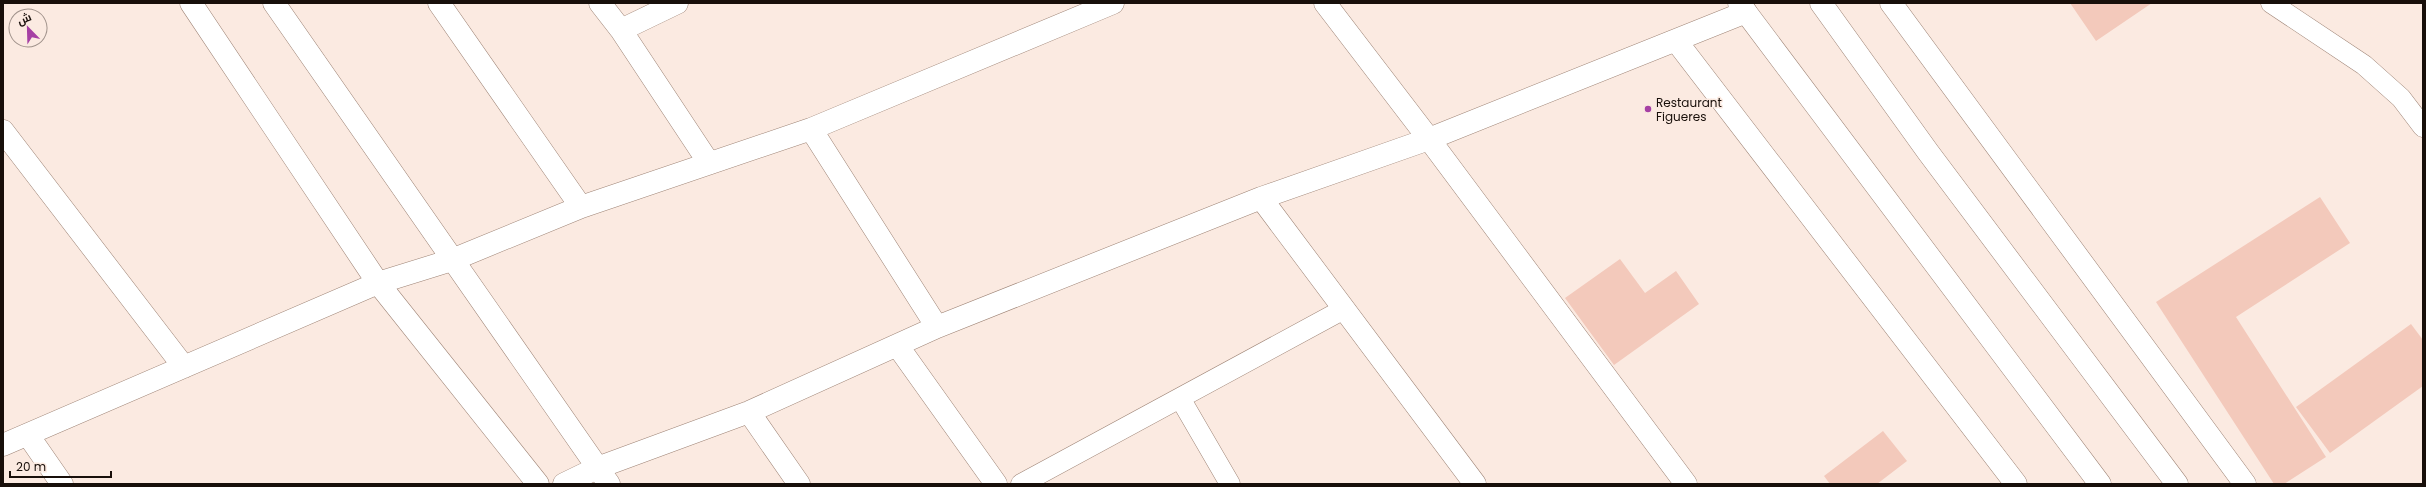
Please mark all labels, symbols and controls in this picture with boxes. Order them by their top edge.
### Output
north arrow [8,8,48,48]
text: ش [14,9,34,29]
place label: Restaurant Figueres [1656,94,1722,125]
marker: Restaurant Figueres [1643,104,1653,114]
scale bar [10,453,111,479]
text: 20 m [16,458,46,475]

